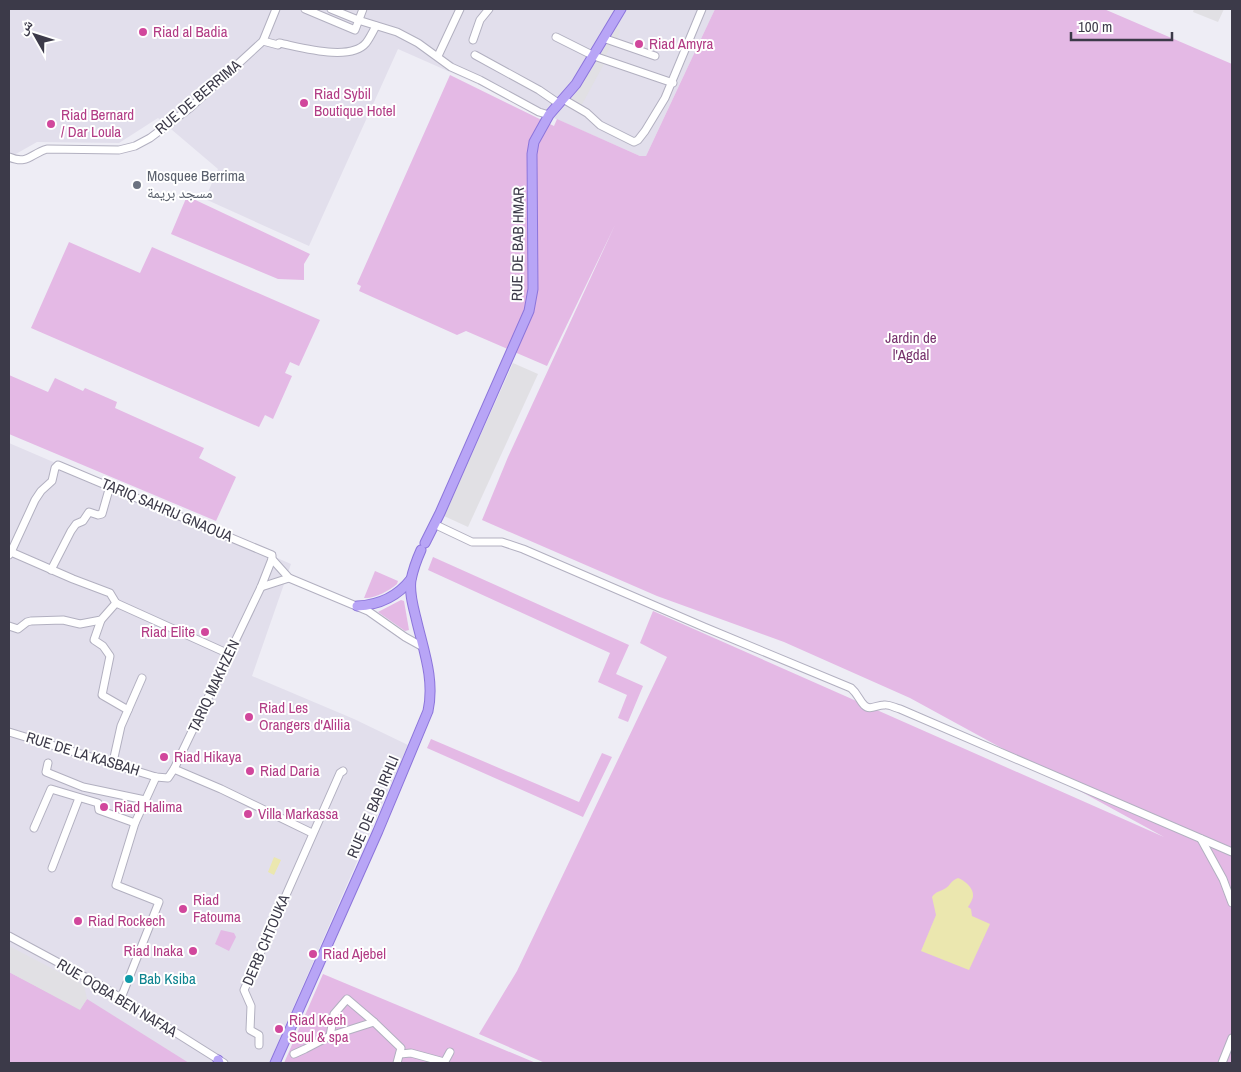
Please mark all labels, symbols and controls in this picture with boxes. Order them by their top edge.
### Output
north arrow [10,10,60,60]
scale bar [1071,10,1172,42]
text: ش [13,15,37,38]
text: 100 m [1078,16,1112,37]
place label: Riad al Badia [153,21,228,42]
marker: Riad al Badia [137,26,149,38]
place label: Riad Amyra [649,33,713,54]
marker: Riad Amyra [633,38,645,50]
street label: RUE DE BERRIMA [150,54,246,139]
place label: Riad Sybil Boutique Hotel [314,83,395,121]
marker: Riad Sybil Boutique Hotel [298,97,310,109]
place label: Riad Bernard / Dar Loula [61,104,134,142]
marker: Riad Bernard / Dar Loula [45,118,57,130]
place label: Mosquee Berrima مسجد بريمة [147,165,245,203]
marker: Mosquee Berrima مسجد بريمة [131,179,143,191]
street label: RUE DE BAB HMAR [506,187,529,301]
park label: Jardin de l'Agdal [885,327,937,365]
street label: TARIQ SAHRIJ GNAOUA [98,472,237,547]
place label: Riad Elite [141,621,195,642]
marker: Riad Elite [199,626,211,638]
street label: TARIQ MAKHZEN [183,636,244,736]
place label: Riad Les Orangers d'Alilia [259,697,350,735]
marker: Riad Les Orangers d'Alilia [243,711,255,723]
street label: RUE DE LA KASBAH [24,726,142,781]
place label: Riad Hikaya [174,746,242,767]
marker: Riad Hikaya [158,751,170,763]
street label: RUE DE BAB IRHLI [342,752,404,861]
place label: Riad Daria [260,760,320,781]
marker: Riad Daria [244,765,256,777]
place label: Riad Halima [114,796,183,817]
marker: Riad Halima [98,801,110,813]
place label: Villa Markassa [258,803,339,824]
marker: Villa Markassa [242,808,254,820]
place label: Riad Fatouma [193,889,241,927]
street label: DERB CHTOUKA [237,890,295,989]
marker: Riad Fatouma [177,903,189,915]
place label: Riad Rockech [88,910,165,931]
marker: Riad Rockech [72,915,84,927]
place label: Riad Inaka [124,940,183,961]
place label: Riad Ajebel [323,943,386,964]
marker: Riad Inaka [187,945,199,957]
marker: Riad Ajebel [307,948,319,960]
street label: RUE OQBA BEN NAFAA [53,953,182,1042]
place label: Bab Ksiba [139,968,196,989]
marker: Bab Ksiba [123,973,135,985]
place label: Riad Kech Soul & spa [289,1009,349,1047]
marker: Riad Kech Soul & spa [273,1023,285,1035]

